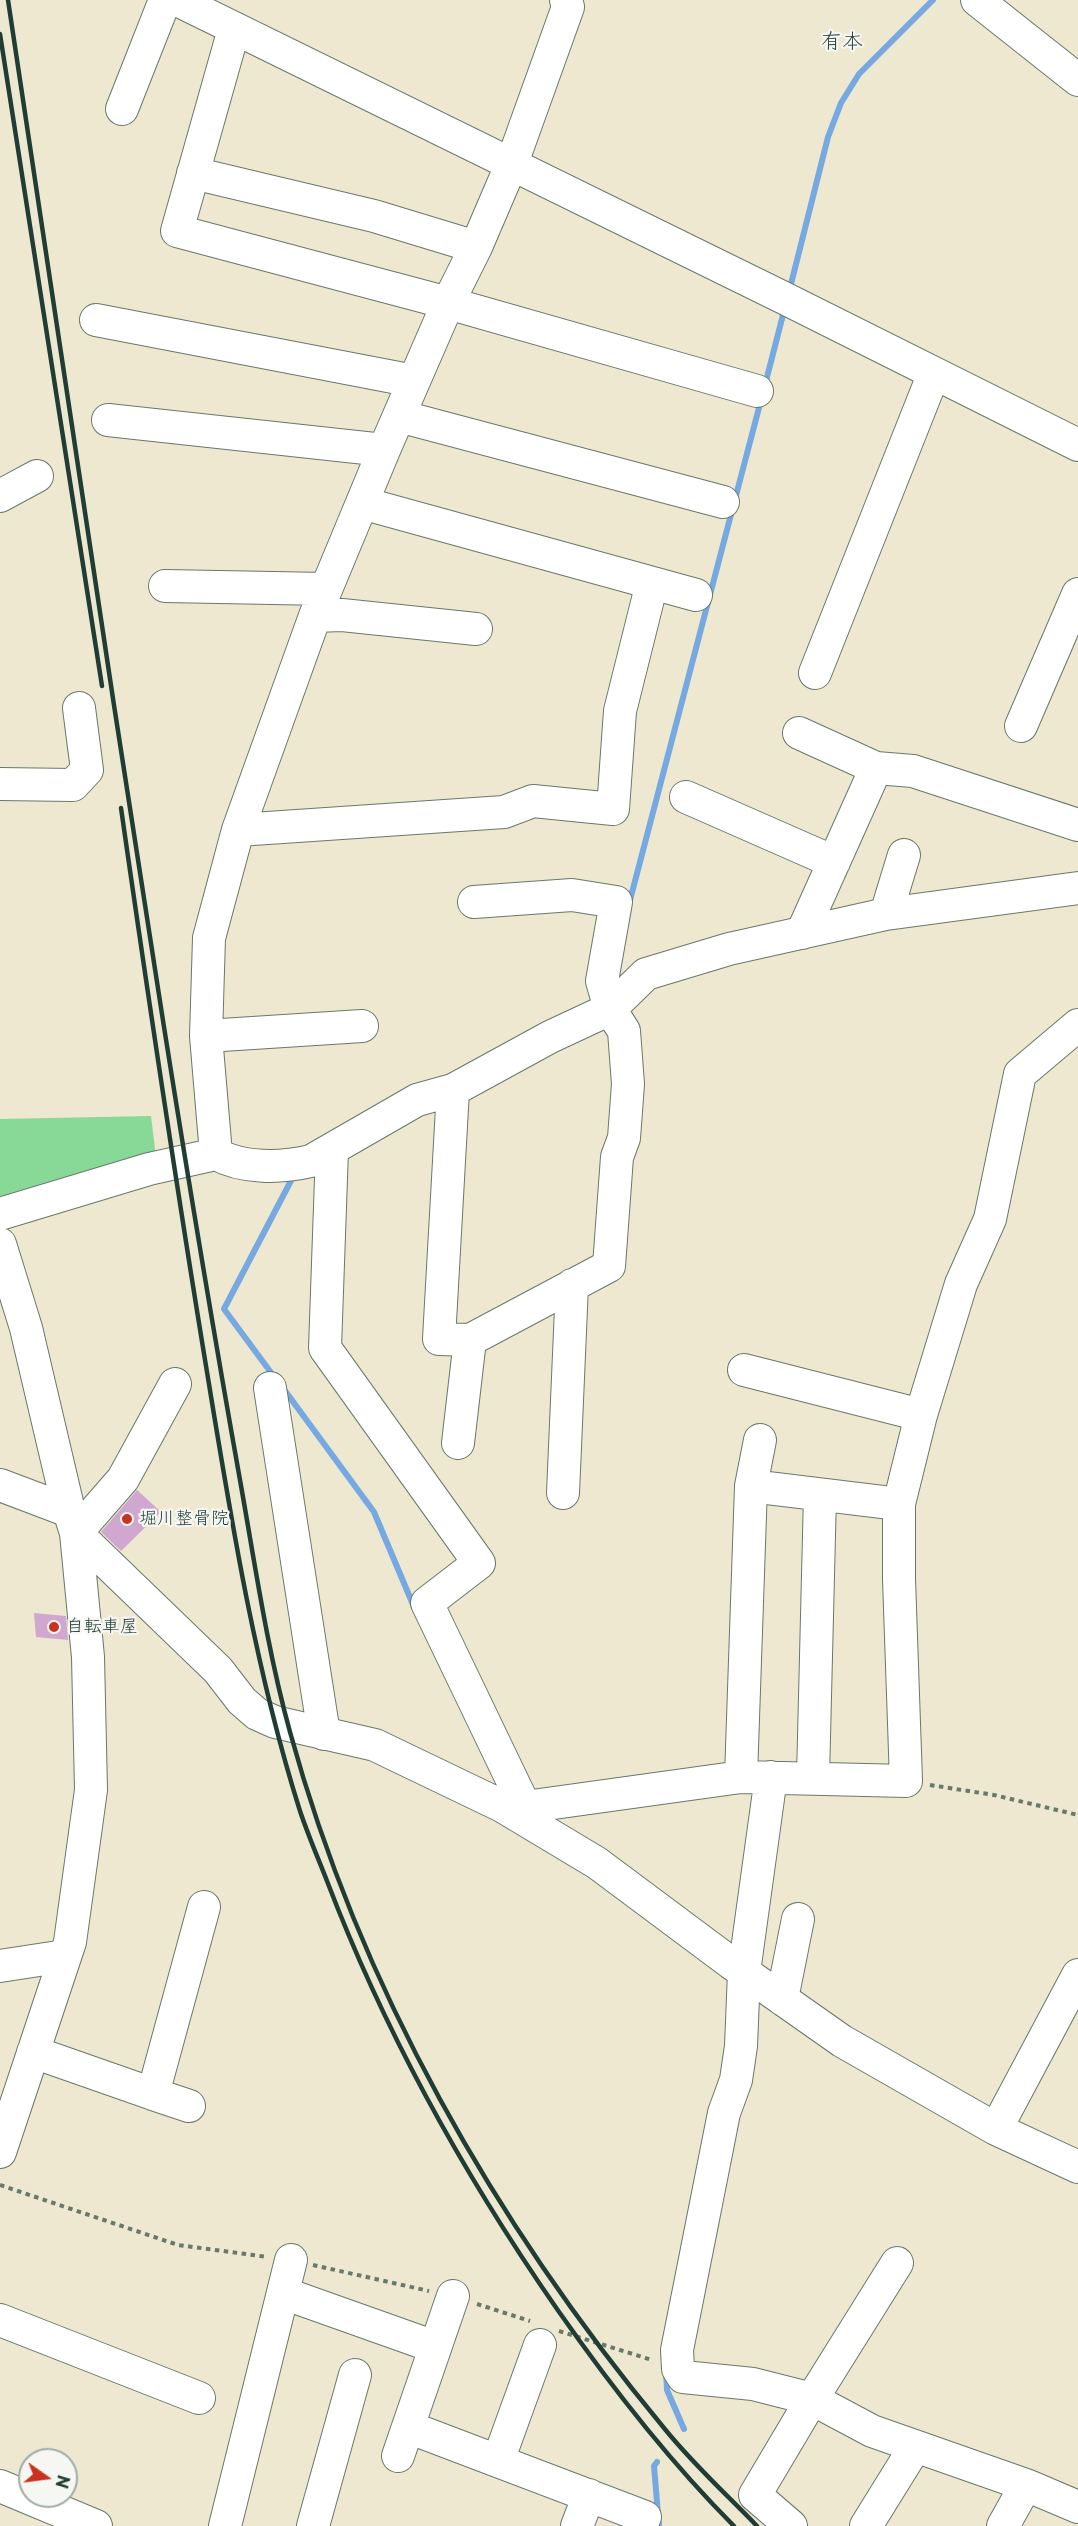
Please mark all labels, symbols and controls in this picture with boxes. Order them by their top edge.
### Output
district label: 有本 [821,29,863,55]
place label: 堀川整骨院 [139,1508,229,1530]
marker: 堀川整骨院 [120,1512,134,1526]
place label: 自転車屋 [66,1616,138,1638]
marker: 自転車屋 [47,1620,61,1634]
north arrow [18,2448,78,2508]
text: N [50,2473,77,2491]

